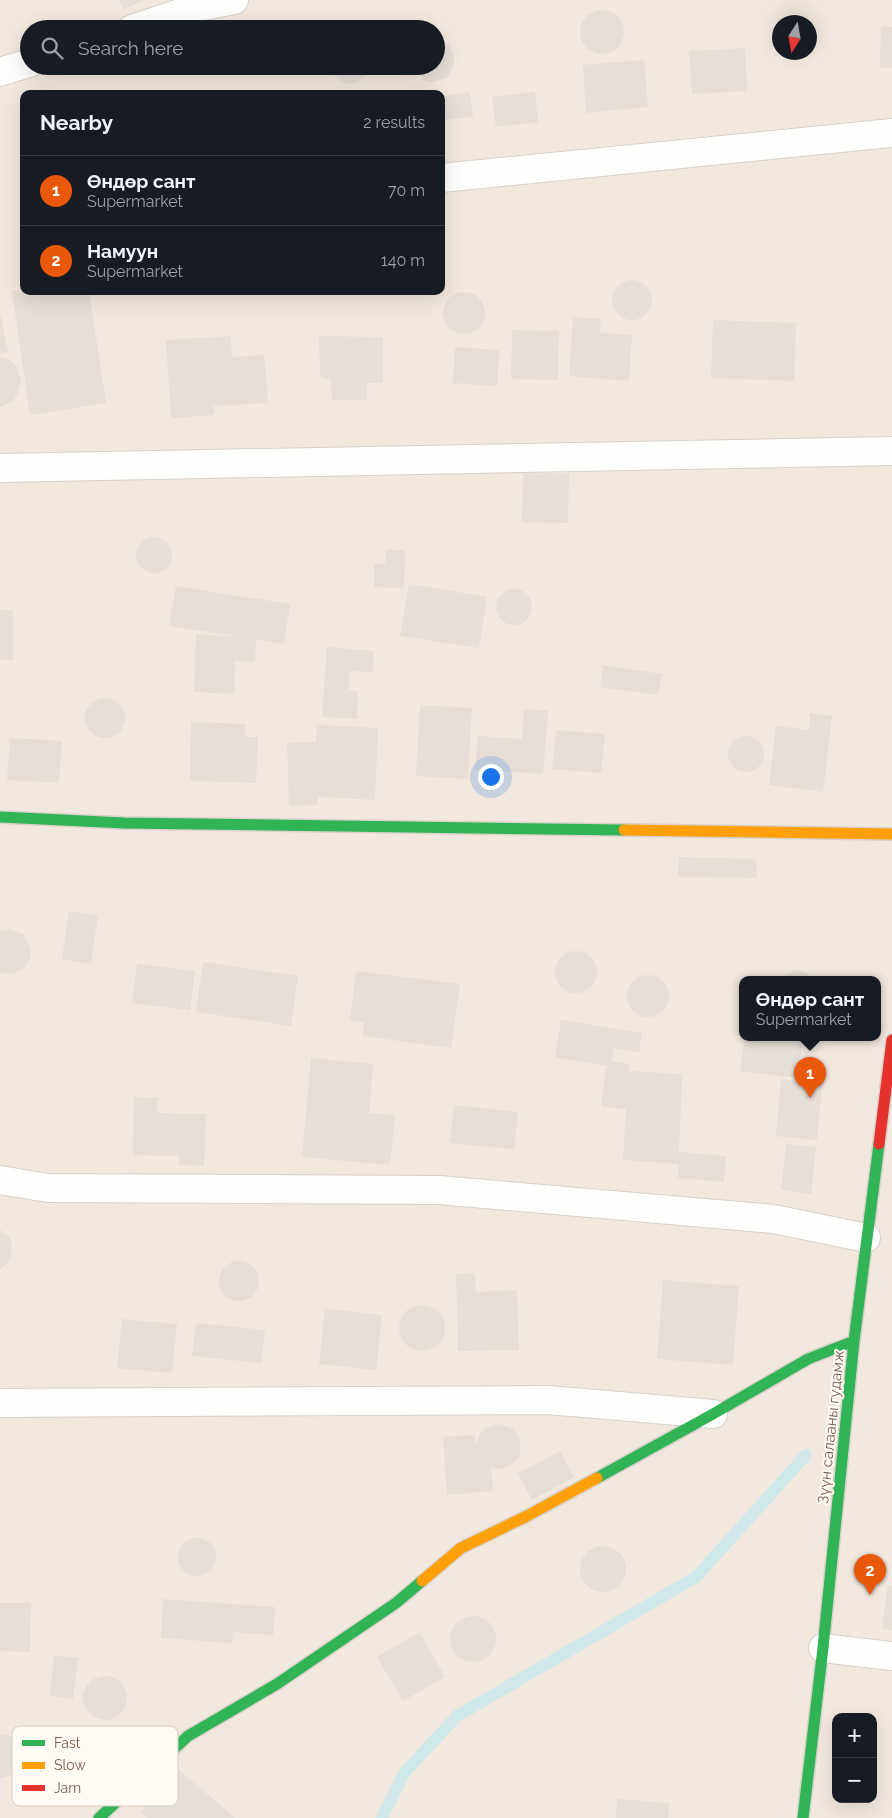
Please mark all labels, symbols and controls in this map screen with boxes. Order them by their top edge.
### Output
north arrow [772,15,817,60]
search box [20,20,445,75]
icon: search [38,34,66,62]
text: Search here [78,37,184,59]
text: Nearby [40,110,113,135]
text: 2 results [363,113,425,132]
text: Өндөр сант [87,170,195,192]
text: 1 [52,181,60,200]
text: 70 m [388,181,425,200]
text: Supermarket [87,192,183,211]
text: Намуун [87,240,158,262]
text: 2 [51,251,61,270]
text: 140 m [381,251,425,270]
text: Supermarket [87,262,183,281]
your location [478,764,504,790]
popup [739,976,881,1041]
text: Өндөр сант [756,988,864,1010]
text: Supermarket [756,1010,852,1029]
pin: 1 [794,1057,826,1098]
street label: Зүүн салааны гудамж [814,1349,848,1505]
pin: 2 [854,1554,886,1595]
map controls [832,1713,877,1803]
button: + [832,1713,877,1758]
legend [12,1726,178,1806]
text: Fast [54,1735,81,1751]
text: Slow [54,1757,86,1773]
button: − [832,1758,877,1803]
text: Jam [54,1780,81,1796]

